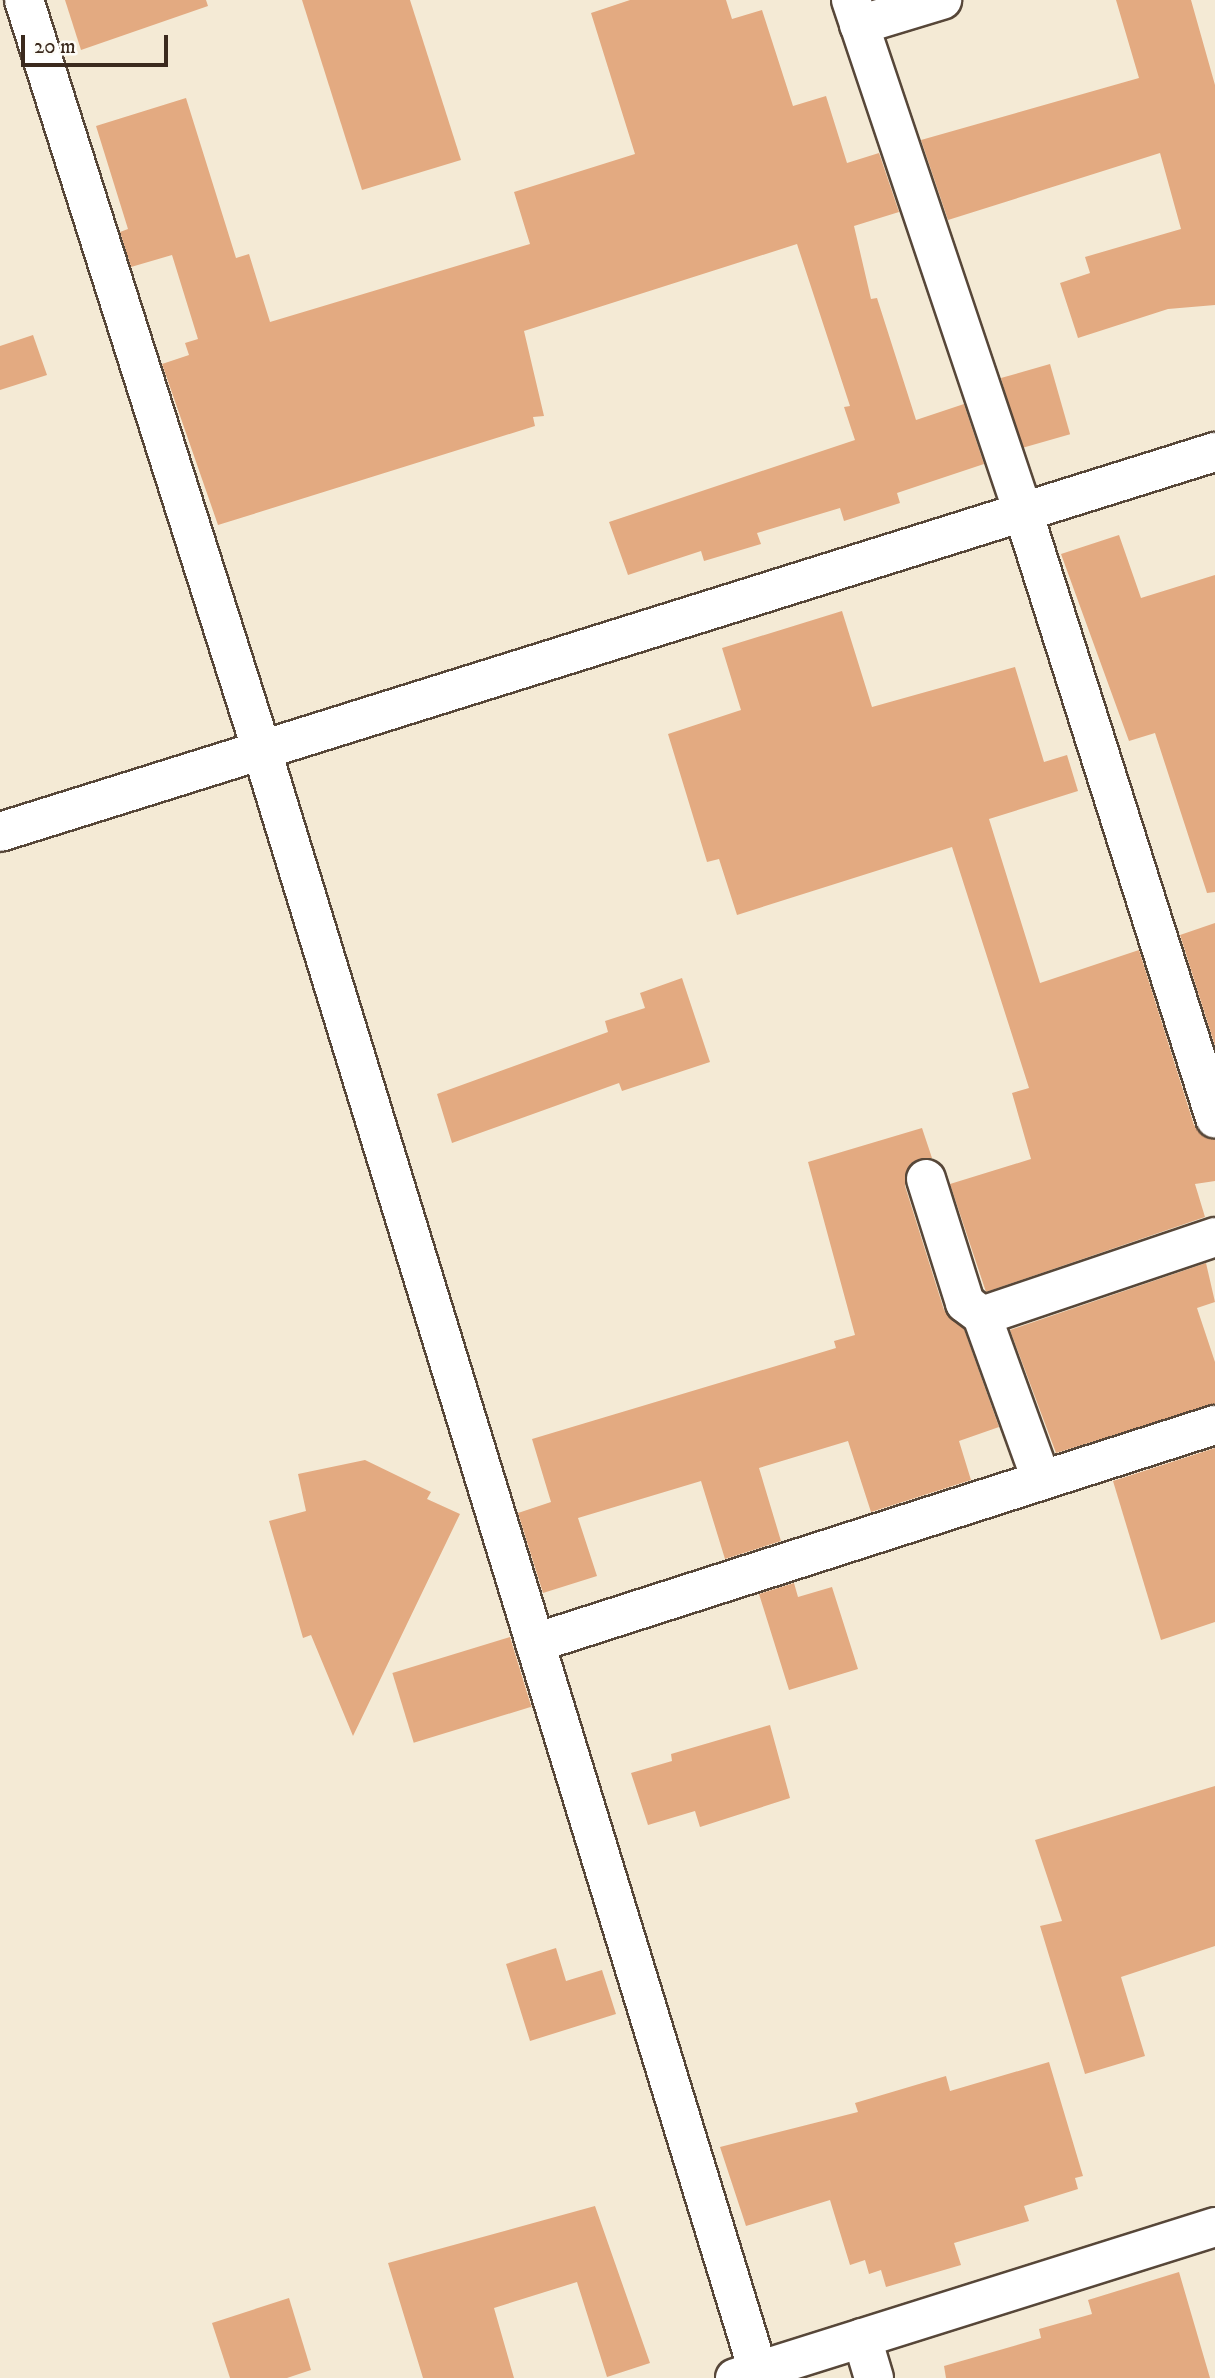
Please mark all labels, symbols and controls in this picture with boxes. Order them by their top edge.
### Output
scale bar [24,21,172,65]
text: 20 m [34,34,76,60]

